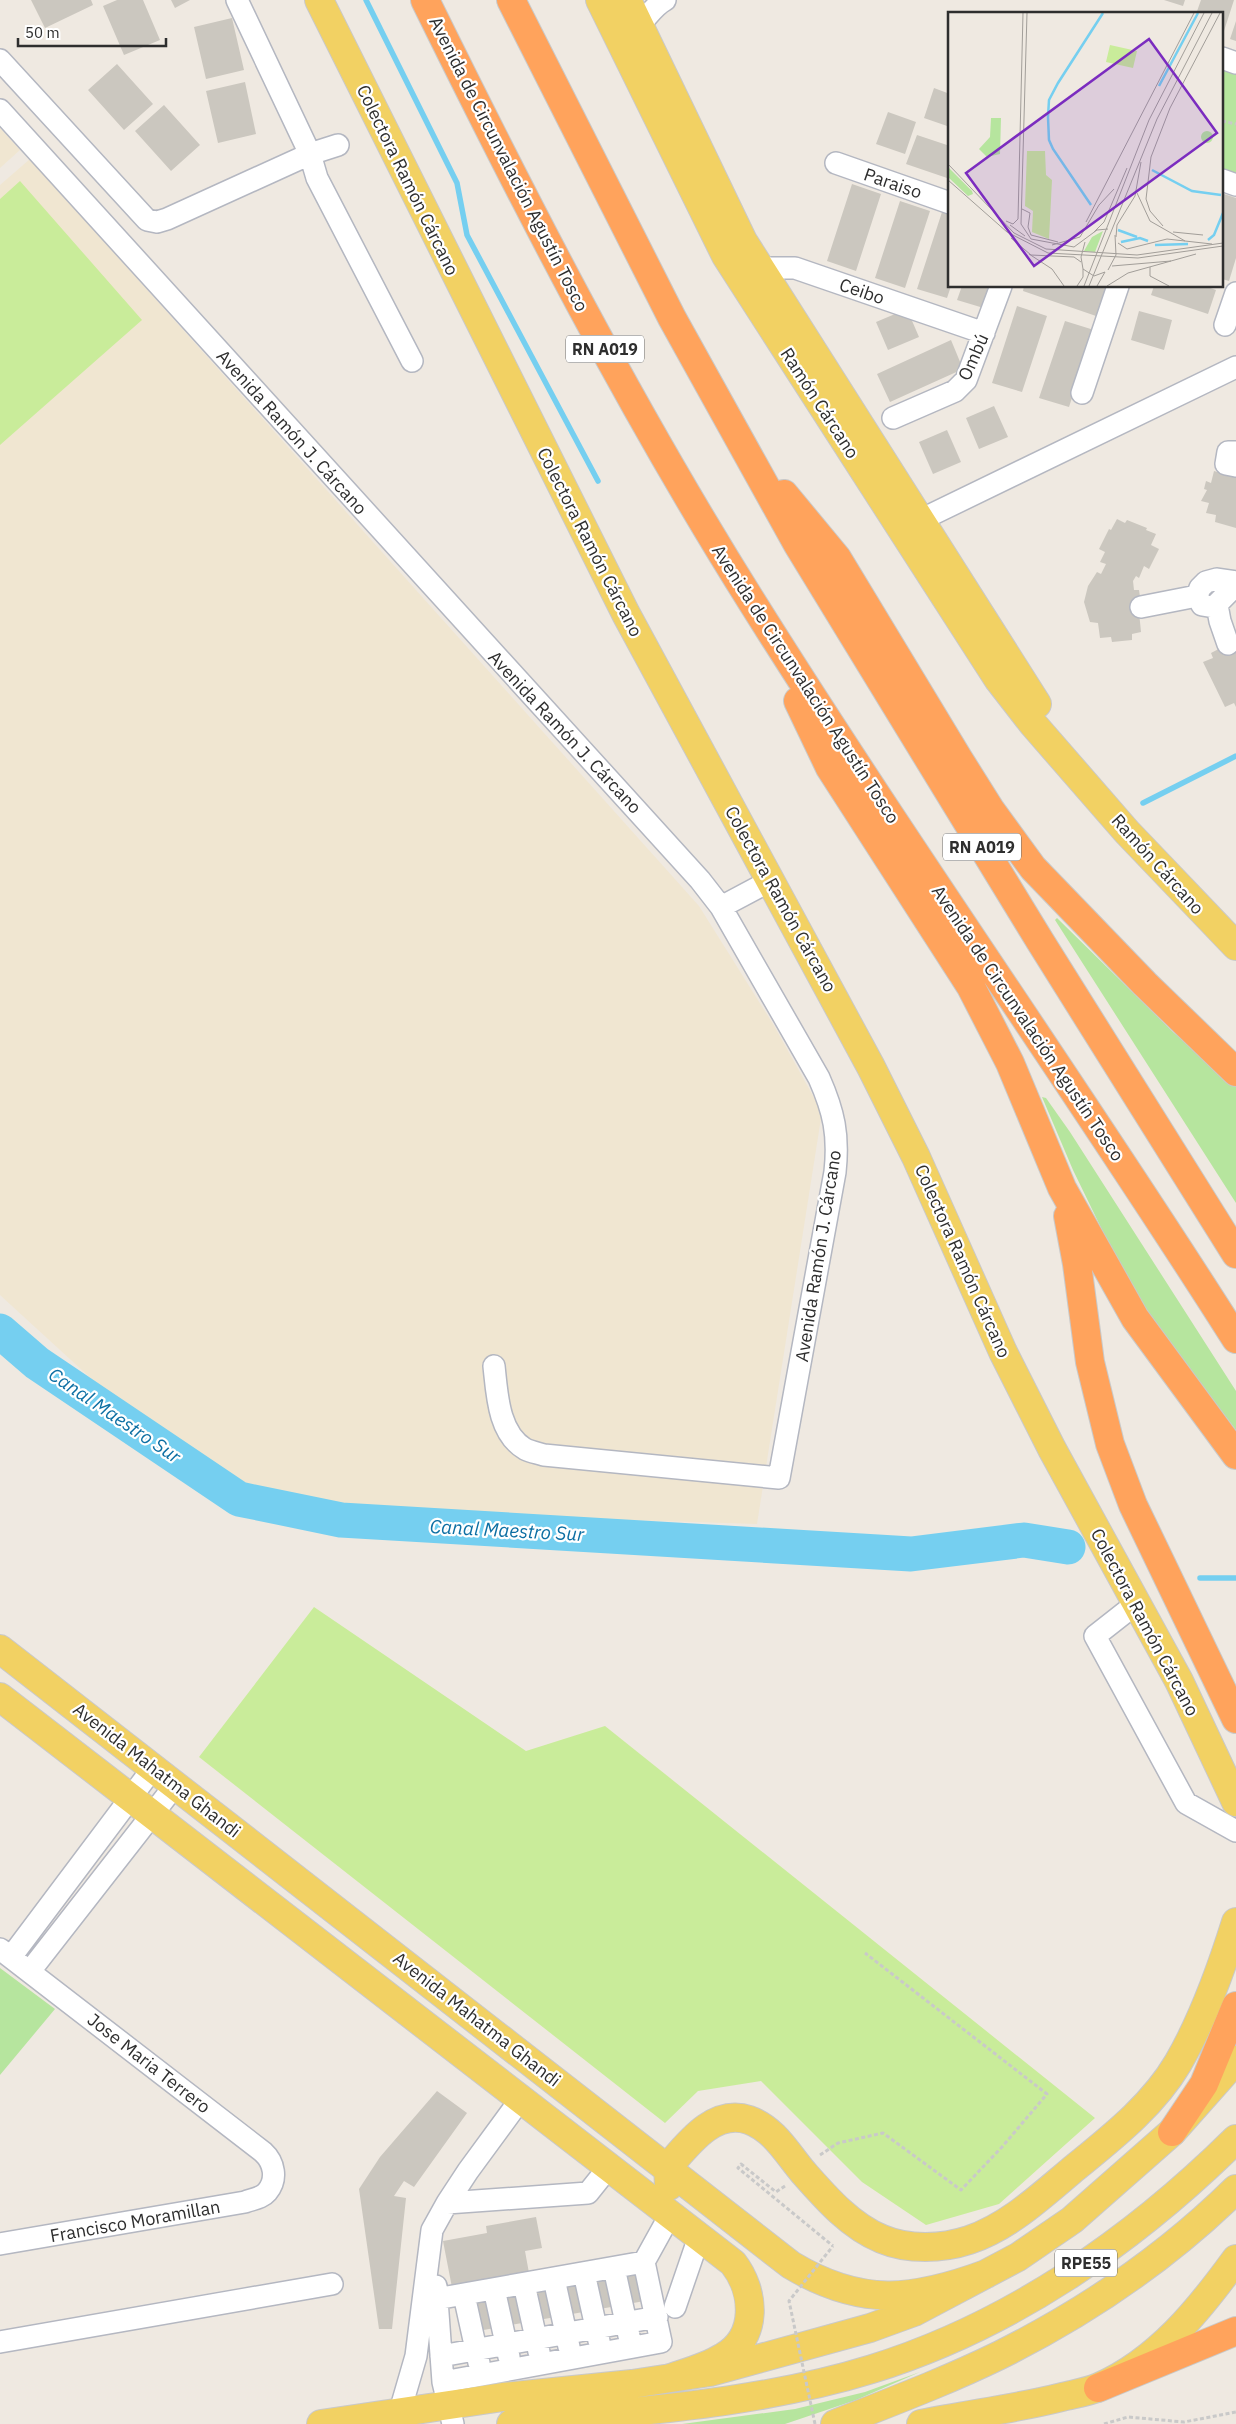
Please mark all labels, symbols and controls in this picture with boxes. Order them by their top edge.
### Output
inset map [948,12,1224,288]
street label: Avenida de Circunvalación Agustín Tosco [424,13,594,315]
scale bar [18,15,165,47]
text: 50 m [25,23,60,42]
street label: Colectora Ramón Cárcano [352,81,464,279]
street label: Paraiso [861,162,925,204]
street label: Ceibo [836,273,888,309]
street label: Ombú [953,330,993,384]
road number: RN A019 [566,336,644,362]
street label: Ramón Cárcano [776,343,864,463]
street label: Avenida Ramón J. Cárcano [212,345,372,519]
street label: Colectora Ramón Cárcano [532,444,648,640]
street label: Avenida de Circunvalación Agustín Tosco [707,540,905,828]
street label: Avenida Ramón J. Cárcano [484,646,646,818]
street label: Colectora Ramón Cárcano [720,802,842,996]
street label: Ramón Cárcano [1107,809,1209,919]
road number: RN A019 [943,834,1021,860]
street label: Avenida de Circunvalación Agustín Tosco [927,881,1129,1165]
street label: Avenida Ramón J. Cárcano [790,1148,846,1364]
street label: Colectora Ramón Cárcano [910,1161,1016,1361]
water label: Canal Maestro Sur [44,1362,187,1469]
water label: Canal Maestro Sur [429,1514,586,1546]
street label: Colectora Ramón Cárcano [1086,1524,1204,1720]
street label: Avenida Mahatma Ghandi [69,1697,245,1843]
street label: Avenida Mahatma Ghandi [389,1946,565,2092]
street label: Jose Maria Terrero [83,2008,215,2118]
street label: Francisco Moramillan [48,2195,222,2247]
road number: RPE55 [1055,2250,1117,2276]

